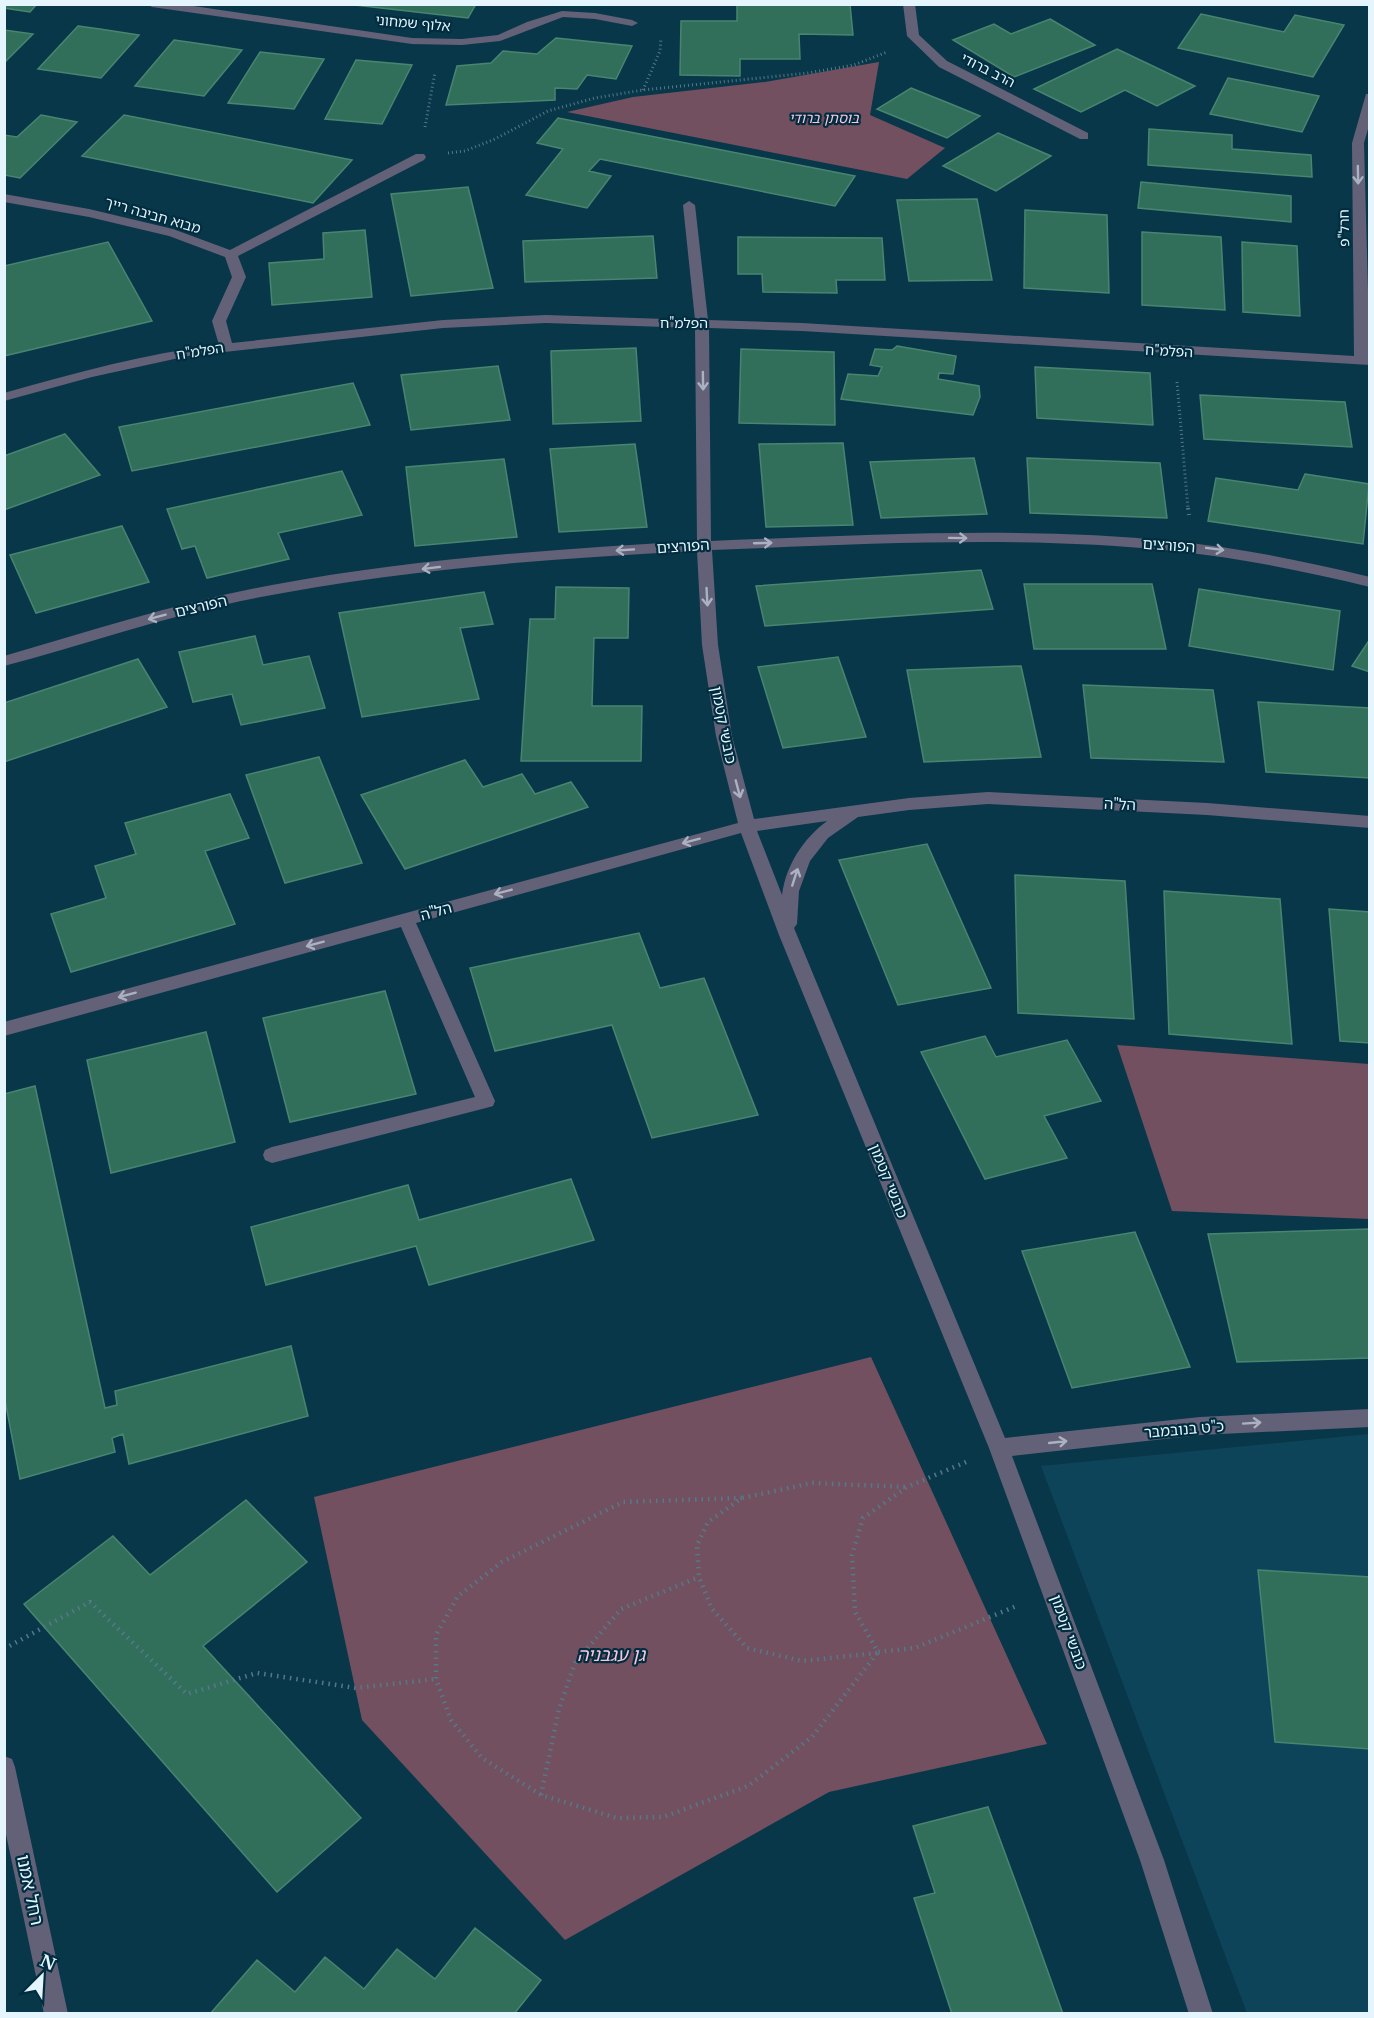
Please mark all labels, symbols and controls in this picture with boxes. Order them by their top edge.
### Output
street label: אלוף שמחוני [375,11,451,35]
street label: הרב ברודי [958,49,1018,91]
park label: בוסתן ברודי [789,109,860,127]
one-way arrow [1353,165,1364,185]
street label: מבוא חביבה רייך [103,193,203,237]
street label: חרל"פ [1335,209,1353,247]
street label: הפלמ"ח [660,314,708,332]
street label: הפלמ"ח [175,338,225,364]
street label: הפלמ"ח [1145,341,1193,361]
one-way arrow [697,371,709,391]
one-way arrow [947,532,967,544]
street label: הפורצים [1142,534,1196,556]
street label: הפורצים [656,535,710,557]
one-way arrow [752,537,772,549]
one-way arrow [1205,544,1225,555]
one-way arrow [616,545,636,556]
one-way arrow [421,562,441,573]
one-way arrow [702,587,713,607]
street label: הפורצים [173,591,229,621]
one-way arrow [147,612,166,623]
street label: כובשי קטמון [707,685,741,766]
one-way arrow [733,780,744,799]
street label: הל"ה [1103,794,1137,814]
one-way arrow [682,836,701,848]
one-way arrow [790,868,801,887]
one-way arrow [494,887,513,899]
street label: הל"ה [418,898,454,924]
one-way arrow [306,939,325,950]
one-way arrow [117,990,136,1001]
street label: כובשי קטמון [865,1141,913,1221]
street label: כ"ט בנובמבר [1143,1416,1225,1442]
one-way arrow [1241,1417,1261,1428]
one-way arrow [1047,1436,1067,1447]
street label: כובשי קטמון [1047,1592,1091,1672]
park label: גן עגבניה [577,1644,646,1666]
street label: רחל אמנו [12,1853,48,1927]
north arrow [12,1946,72,2006]
text: N [37,1950,59,1974]

